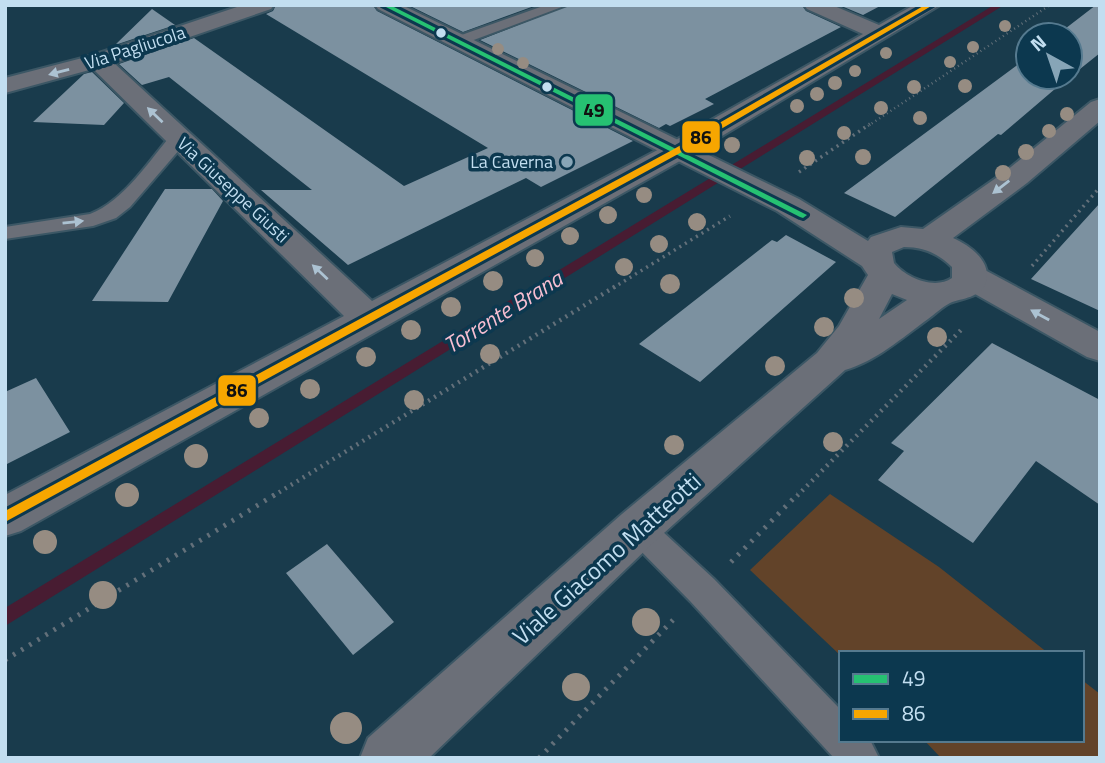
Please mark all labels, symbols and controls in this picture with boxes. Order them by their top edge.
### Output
street label: Via Pagliucola [81,19,189,76]
north arrow [1014,21,1084,91]
unlabelled marker [434,26,448,40]
text: N [1023,27,1052,58]
one-way arrow [48,67,70,78]
unlabelled marker [540,80,554,94]
line badge: 49 [574,93,614,127]
text: 49 [583,95,605,124]
one-way arrow [147,108,164,124]
line badge: 86 [681,120,721,154]
text: 86 [690,122,712,151]
street label: Via Giuseppe Giusti [171,130,295,249]
place label: La Caverna [470,148,553,175]
marker: La Caverna [559,154,575,170]
one-way arrow [993,180,1011,195]
one-way arrow [62,216,84,227]
water label: Torrente Brana [437,260,570,362]
one-way arrow [312,264,329,280]
one-way arrow [1030,309,1050,321]
line badge: 86 [217,374,257,407]
text: 86 [226,375,248,404]
street label: Viale Giacomo Matteotti [504,464,709,653]
legend [839,651,1084,742]
text: 49 [902,662,926,694]
text: 86 [902,697,926,729]

